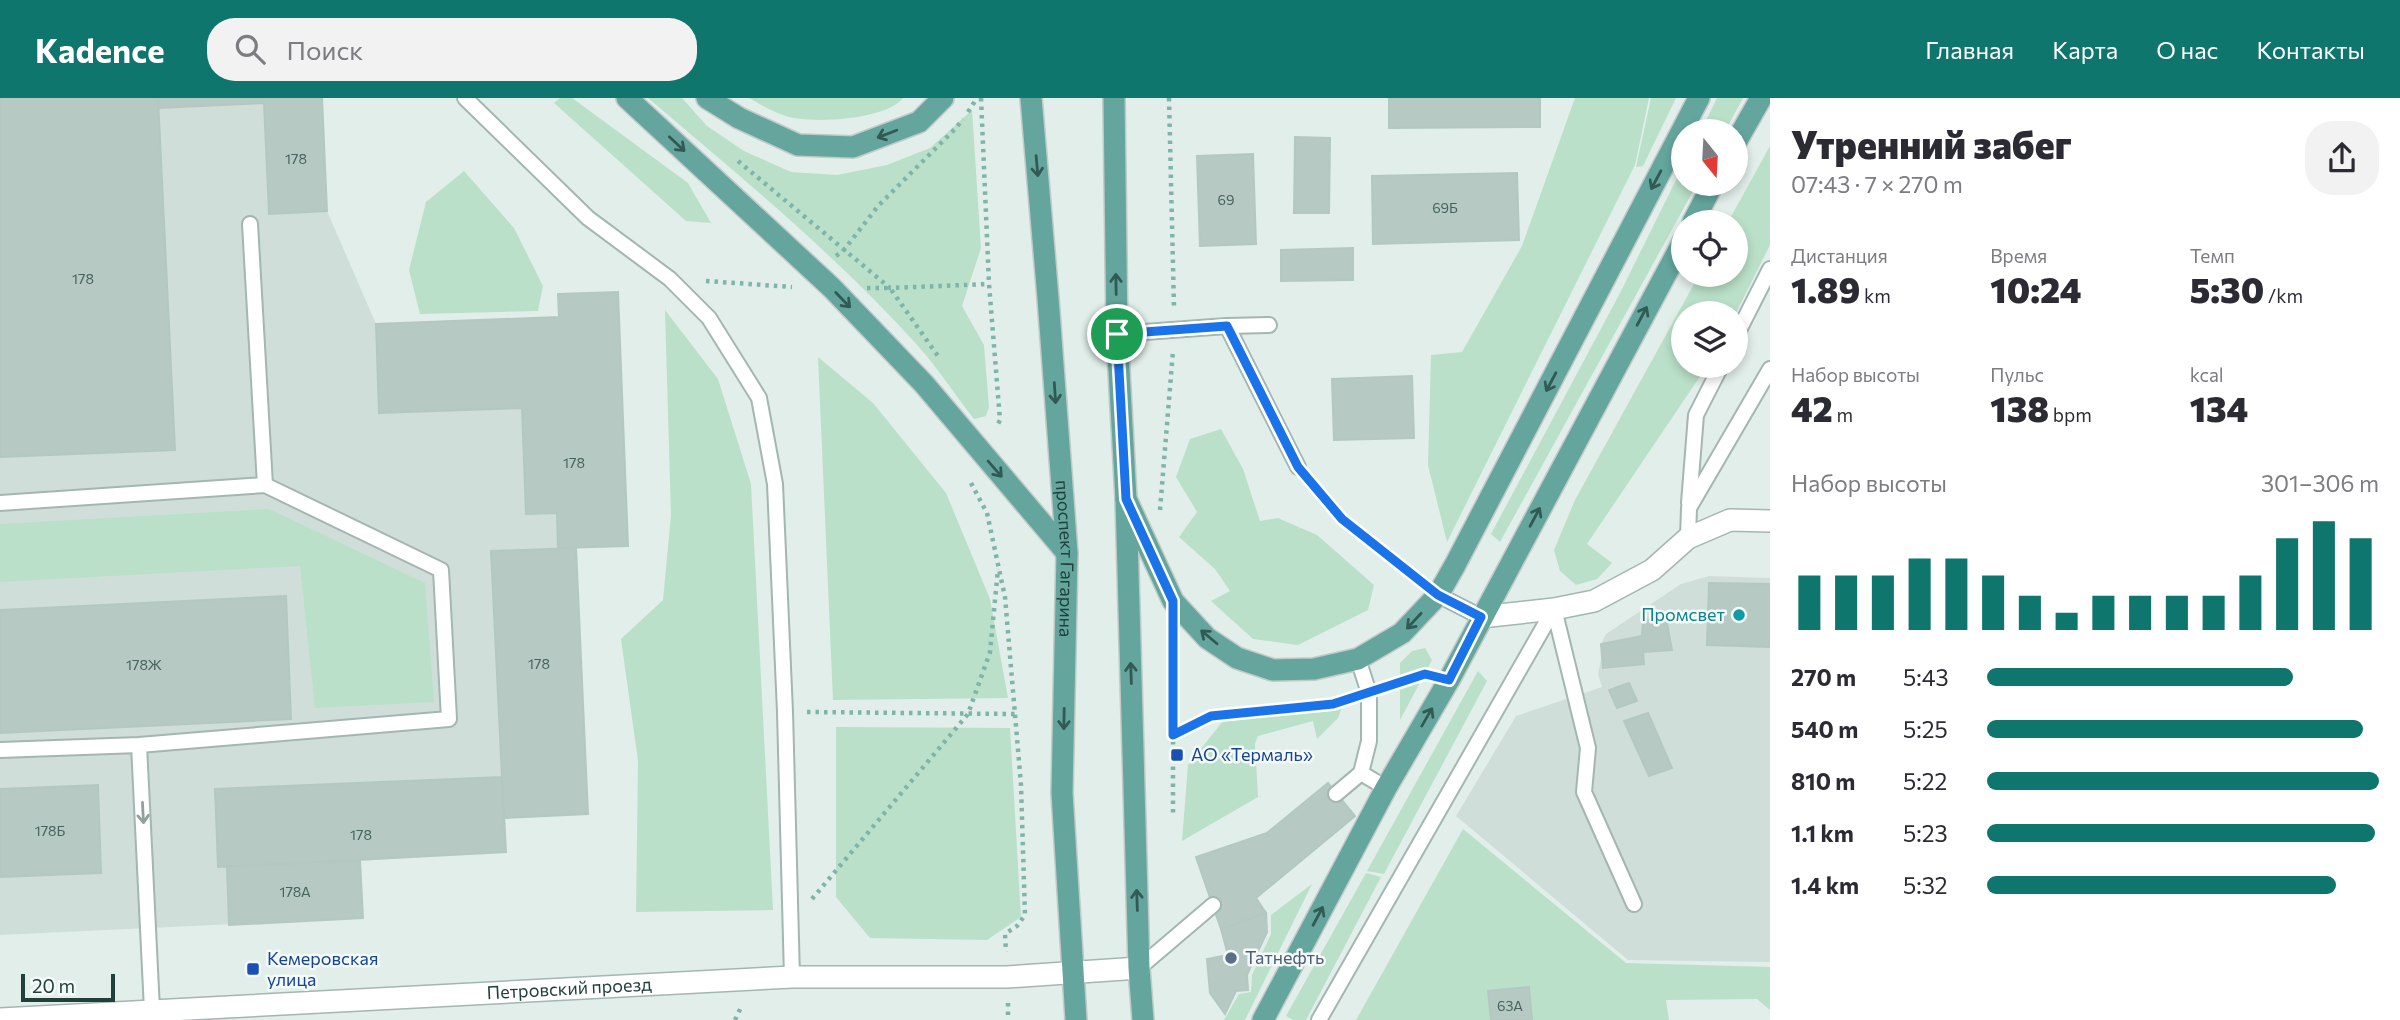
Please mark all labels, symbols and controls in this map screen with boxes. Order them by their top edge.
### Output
search box [207,18,697,81]
text: Kadence [35,29,165,70]
icon: search [231,30,269,68]
text: Поиск [287,34,363,65]
text: Главная [1925,35,2014,64]
text: Карта [2052,35,2118,64]
text: О нас [2156,35,2218,64]
text: Контакты [2256,35,2365,64]
north arrow [1671,119,1748,196]
map controls [1671,119,1748,378]
text: Утренний забег [1791,120,2072,167]
button: share [2305,121,2379,195]
one-way arrow [877,129,899,141]
one-way arrow [668,136,685,153]
house number: 178 [285,150,307,167]
one-way arrow [1031,154,1044,177]
one-way arrow [1649,169,1663,190]
text: 07:43 · 7 × 270 m [1791,170,1963,198]
house number: 69 [1218,191,1234,208]
house number: 69Б [1432,199,1458,216]
button: locate [1671,210,1748,287]
text: Дистанция [1791,244,1888,267]
text: Время [1990,244,2047,267]
text: Темп [2190,244,2235,267]
text: 1.89 [1791,267,1860,310]
text: 10:24 [1990,267,2082,310]
text: 5:30 [2190,267,2264,310]
house number: 178 [72,270,94,287]
one-way arrow [1109,272,1123,295]
text: km [1860,284,1891,307]
text: /km [2264,284,2303,307]
one-way arrow [835,291,852,308]
button: layers [1671,301,1748,378]
pin [1087,304,1147,364]
one-way arrow [1636,306,1650,327]
icon: arrive [1098,315,1136,353]
text: Набор высоты [1791,363,1920,386]
text: Пульс [1990,363,2044,386]
text: kcal [2190,363,2224,386]
one-way arrow [1544,371,1557,392]
one-way arrow [1049,381,1062,403]
text: 42 [1791,386,1833,429]
text: 138 [1990,386,2049,429]
text: 134 [2190,386,2248,429]
text: m [1833,403,1853,426]
text: bpm [2049,403,2092,426]
house number: 178 [563,454,585,471]
one-way arrow [987,460,1003,478]
text: Набор высоты [1791,469,1947,497]
text: 301–306 m [2261,469,2379,497]
street label: проспект Гагарина [1052,479,1079,638]
one-way arrow [1529,507,1542,528]
place label: Промсвет [1641,603,1726,625]
marker: Промсвет [1731,607,1747,623]
one-way arrow [1405,612,1422,629]
one-way arrow [1200,630,1218,645]
house number: 178 [528,655,550,672]
house number: 178Ж [126,656,162,673]
one-way arrow [1125,662,1138,685]
text: 270 m [1791,663,1856,691]
text: 5:43 [1903,663,1949,691]
one-way arrow [1057,707,1070,730]
one-way arrow [1421,708,1435,728]
text: 540 m [1791,715,1858,743]
text: 5:25 [1903,715,1948,743]
place label: АО «Термаль» [1191,743,1313,765]
marker: АО «Термаль» [1169,747,1185,763]
text: 810 m [1791,767,1855,795]
text: 5:22 [1903,767,1947,795]
one-way arrow [136,801,149,824]
text: 1.1 km [1791,819,1854,847]
text: 5:23 [1903,819,1948,847]
house number: 178Б [35,822,66,839]
house number: 178 [350,826,372,843]
text: 1.4 km [1791,871,1859,899]
text: 5:32 [1903,871,1947,899]
house number: 178А [279,883,311,900]
one-way arrow [1130,889,1143,912]
one-way arrow [1311,907,1325,927]
place label: Татнефть [1245,946,1324,968]
place label: Кемеровская улица [267,947,378,990]
marker: Татнефть [1223,950,1239,966]
marker: Кемеровская улица [245,961,261,977]
scale bar [21,971,116,1003]
street label: Петровский проезд [486,972,653,1003]
text: 20 m [32,974,75,997]
house number: 63А [1497,997,1523,1014]

